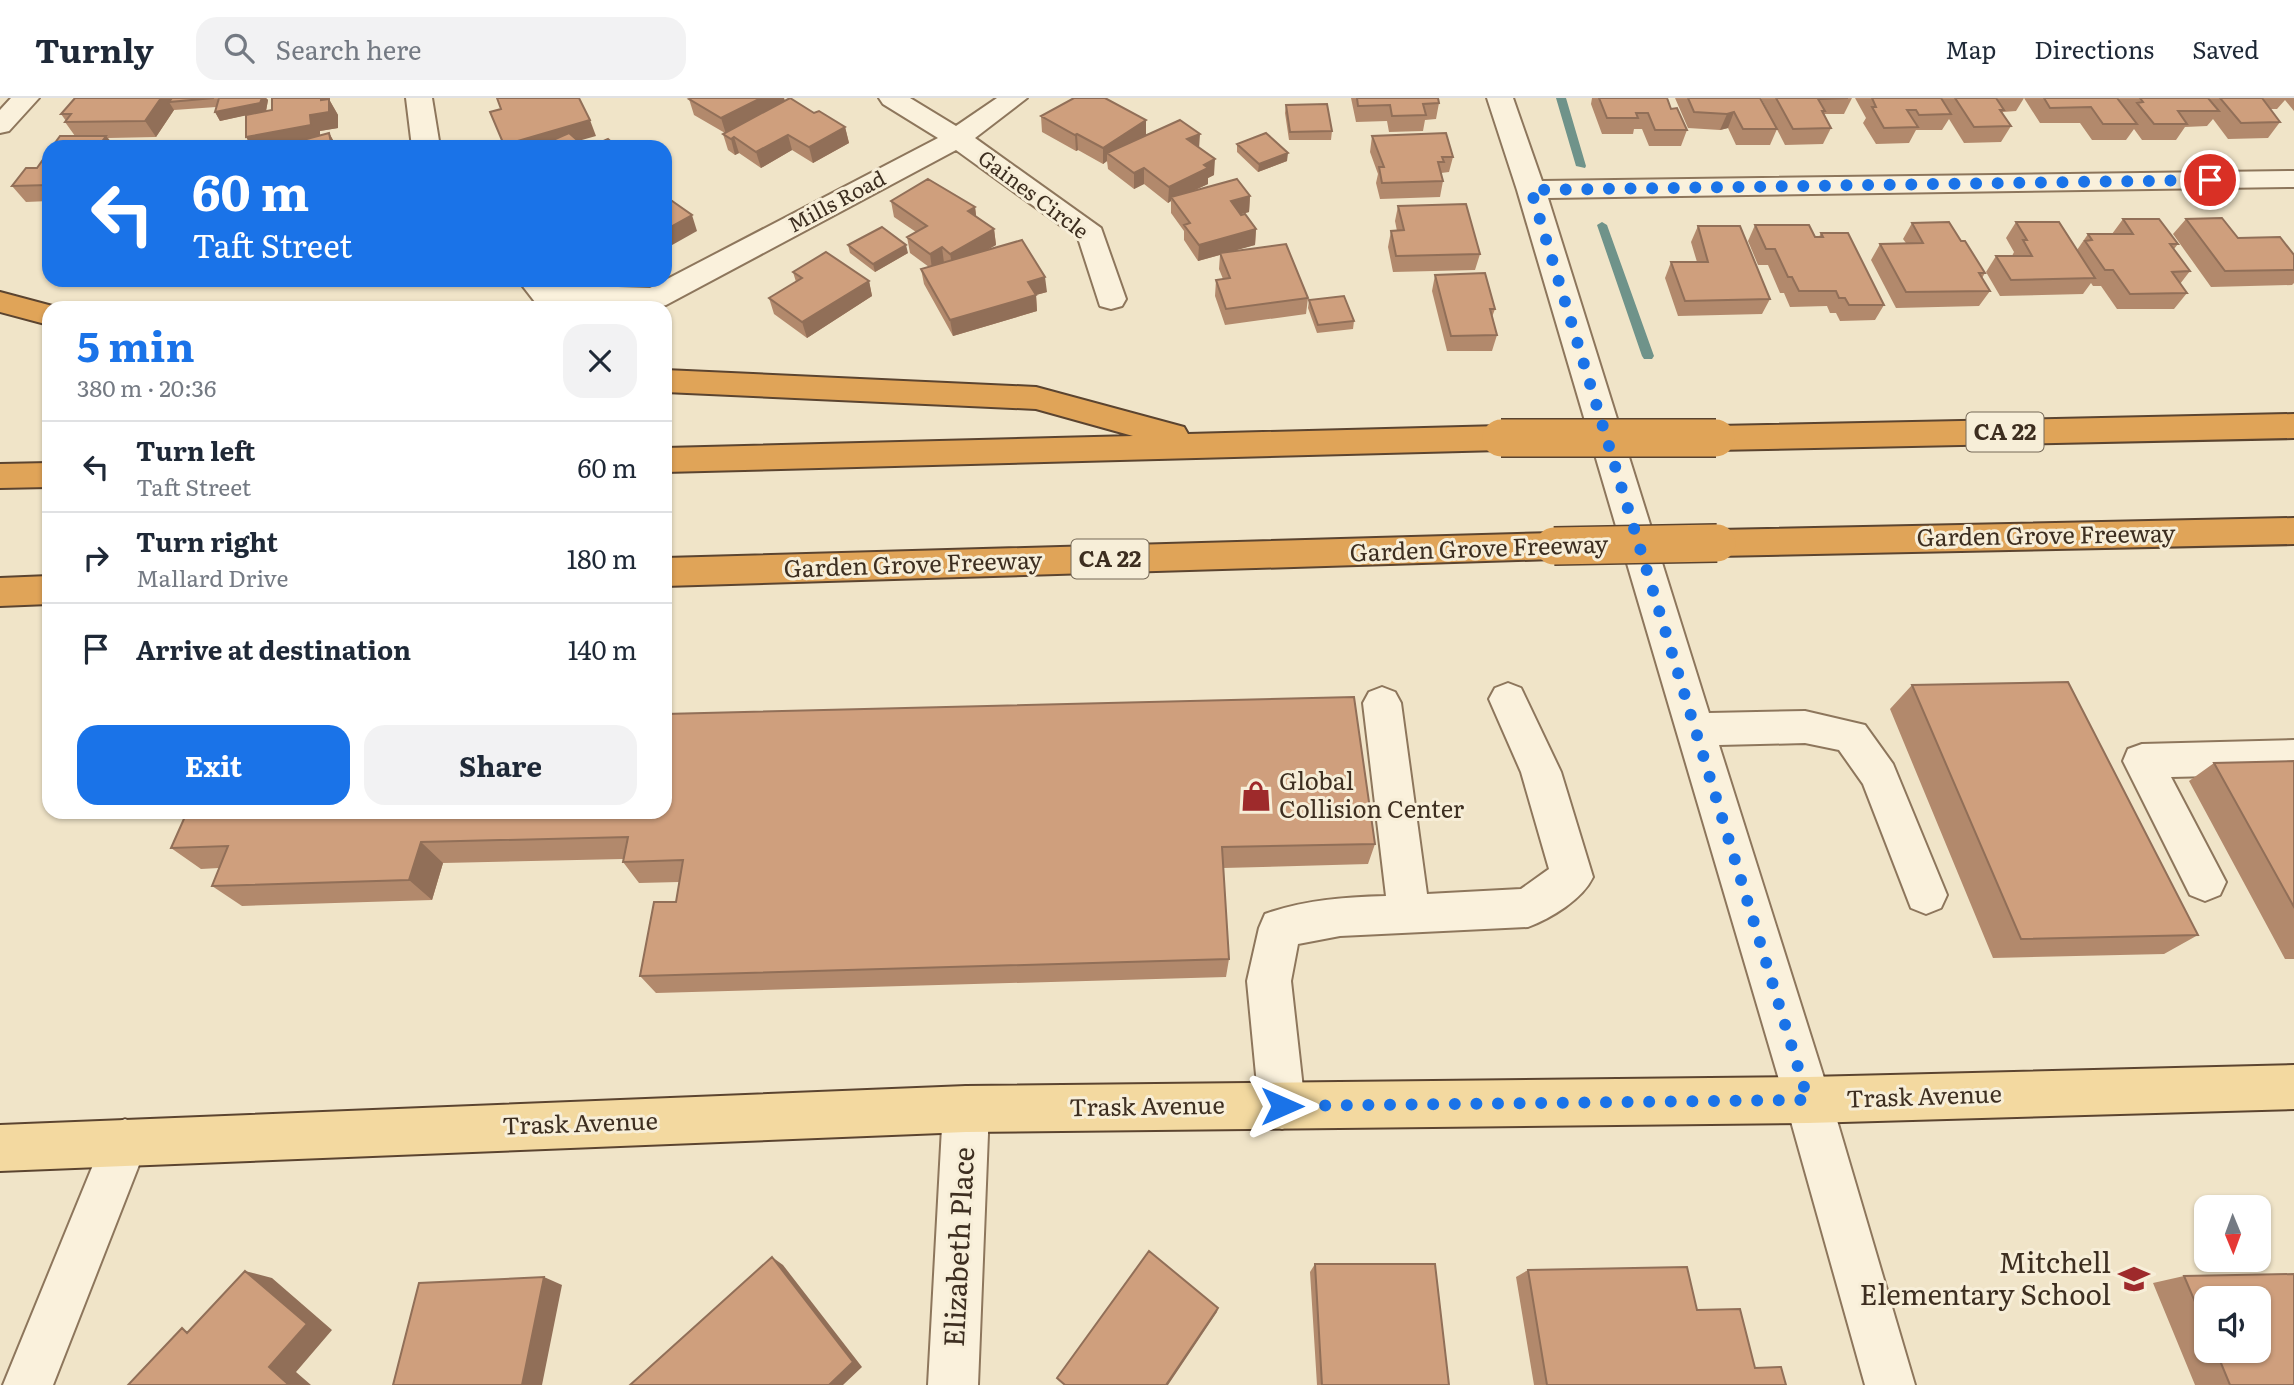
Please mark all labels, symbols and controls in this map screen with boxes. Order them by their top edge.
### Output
search box [196,17,686,80]
text: Turnly [35,24,154,73]
icon: search [220,29,258,67]
text: Search here [276,29,421,68]
text: Map [1945,31,1996,66]
text: Directions [2034,31,2154,66]
text: Saved [2192,31,2259,66]
street label: Gaines Circle [973,141,1096,245]
pin [2180,150,2240,210]
text: 60 m [192,153,309,226]
street label: Mills Road [782,161,890,238]
icon: arrive [2191,161,2229,199]
icon: left [77,168,168,259]
text: Taft Street [192,220,352,268]
text: 5 min [77,313,195,375]
button: close [563,324,637,398]
text: 380 m · 20:36 [77,370,216,404]
road number: CA 22 [1966,412,2044,452]
text: Turn left [136,430,255,469]
text: 60 m [578,447,637,486]
icon: left [77,448,115,486]
text: Taft Street [136,469,251,503]
street label: Garden Grove Freeway [1916,514,2176,553]
text: Turn right [136,521,278,560]
street label: Garden Grove Freeway [1349,524,1609,569]
text: 180 m [567,538,637,577]
icon: right [77,539,115,577]
street label: Garden Grove Freeway [783,540,1043,585]
road number: CA 22 [1072,540,1148,579]
text: Mallard Drive [136,560,288,594]
text: Arrive at destination [136,629,411,668]
text: 140 m [568,629,637,668]
icon: arrive [77,630,115,668]
button: Exit [77,725,350,805]
button: Share [364,725,637,805]
place label: Global Collision Center [1279,762,1465,825]
shop icon: Global Collision Center [1239,779,1273,813]
position arrow [1245,1069,1319,1143]
street label: Trask Avenue [1846,1074,2002,1115]
street label: Trask Avenue [1069,1086,1225,1123]
street label: Trask Avenue [502,1101,658,1142]
street label: Elizabeth Place [931,1146,983,1348]
north arrow [2194,1195,2272,1272]
map controls [2194,1195,2271,1363]
place label: Mitchell Elementary School [1860,1240,2111,1314]
school or university icon: Mitchell Elementary School [2117,1262,2151,1296]
button: sound [2194,1286,2271,1363]

